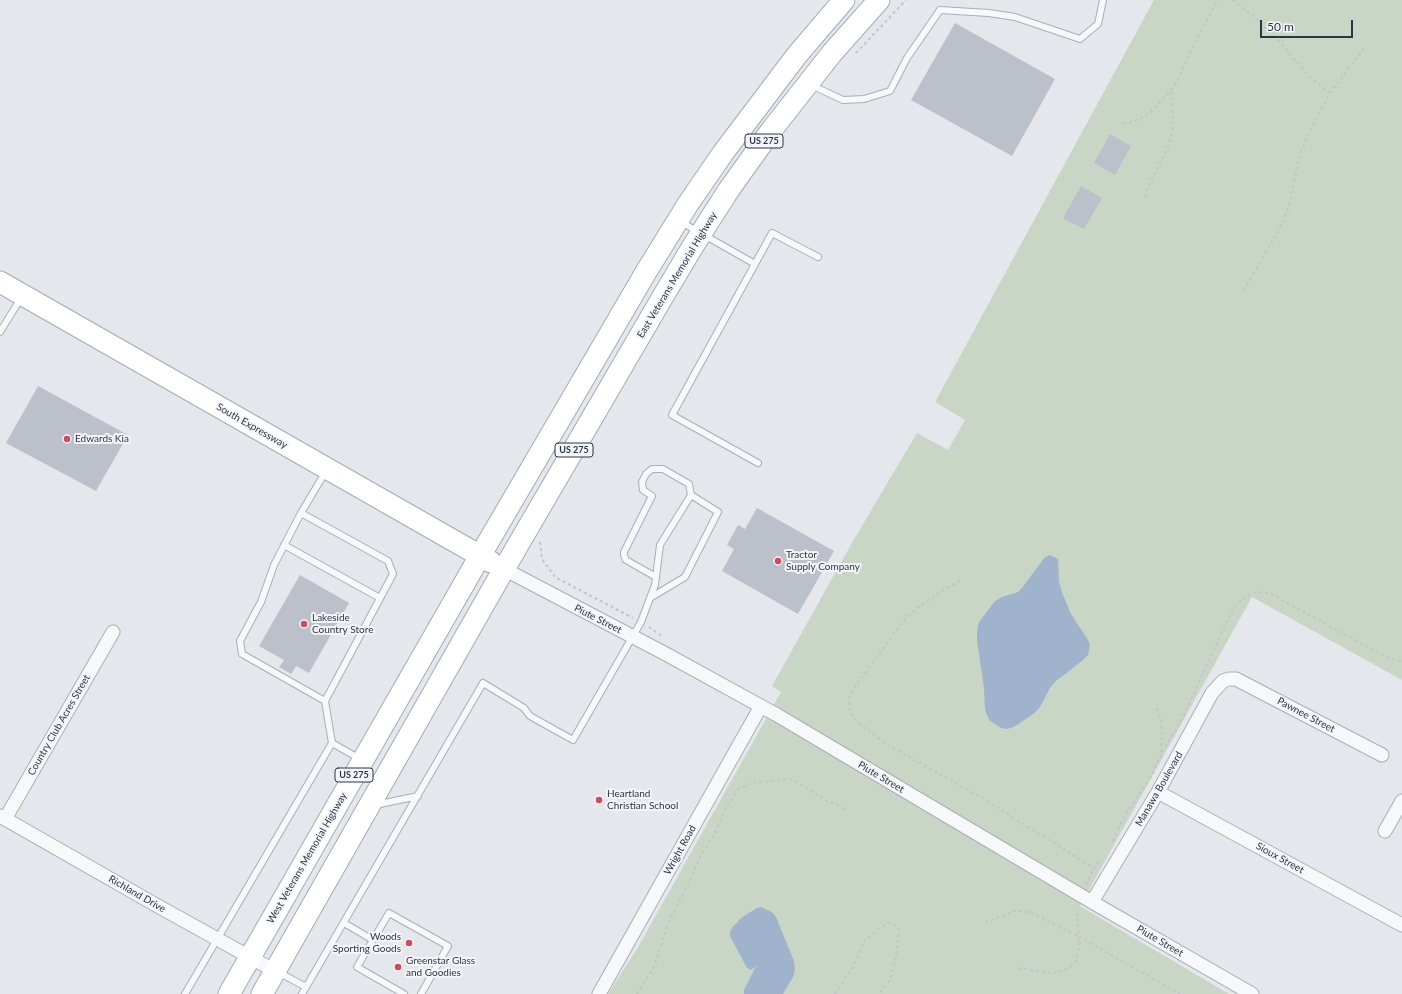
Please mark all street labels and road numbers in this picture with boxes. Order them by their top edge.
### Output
road number: US 275 [745,134,783,148]
street label: East Veterans Memorial Highway [635,210,719,340]
street label: South Expressway [214,401,290,451]
road number: US 275 [555,443,593,457]
street label: Piute Street [572,602,624,636]
street label: Country Club Acres Street [25,672,93,778]
street label: Pawnee Street [1275,695,1337,735]
street label: Manawa Boulevard [1133,750,1185,828]
street label: Piute Street [856,759,906,795]
road number: US 275 [335,768,373,782]
street label: West Veterans Memorial Highway [264,790,350,926]
street label: Wright Road [661,823,699,877]
street label: Sioux Street [1254,840,1306,876]
street label: Richland Drive [106,873,168,915]
street label: Piute Street [1135,923,1185,959]

